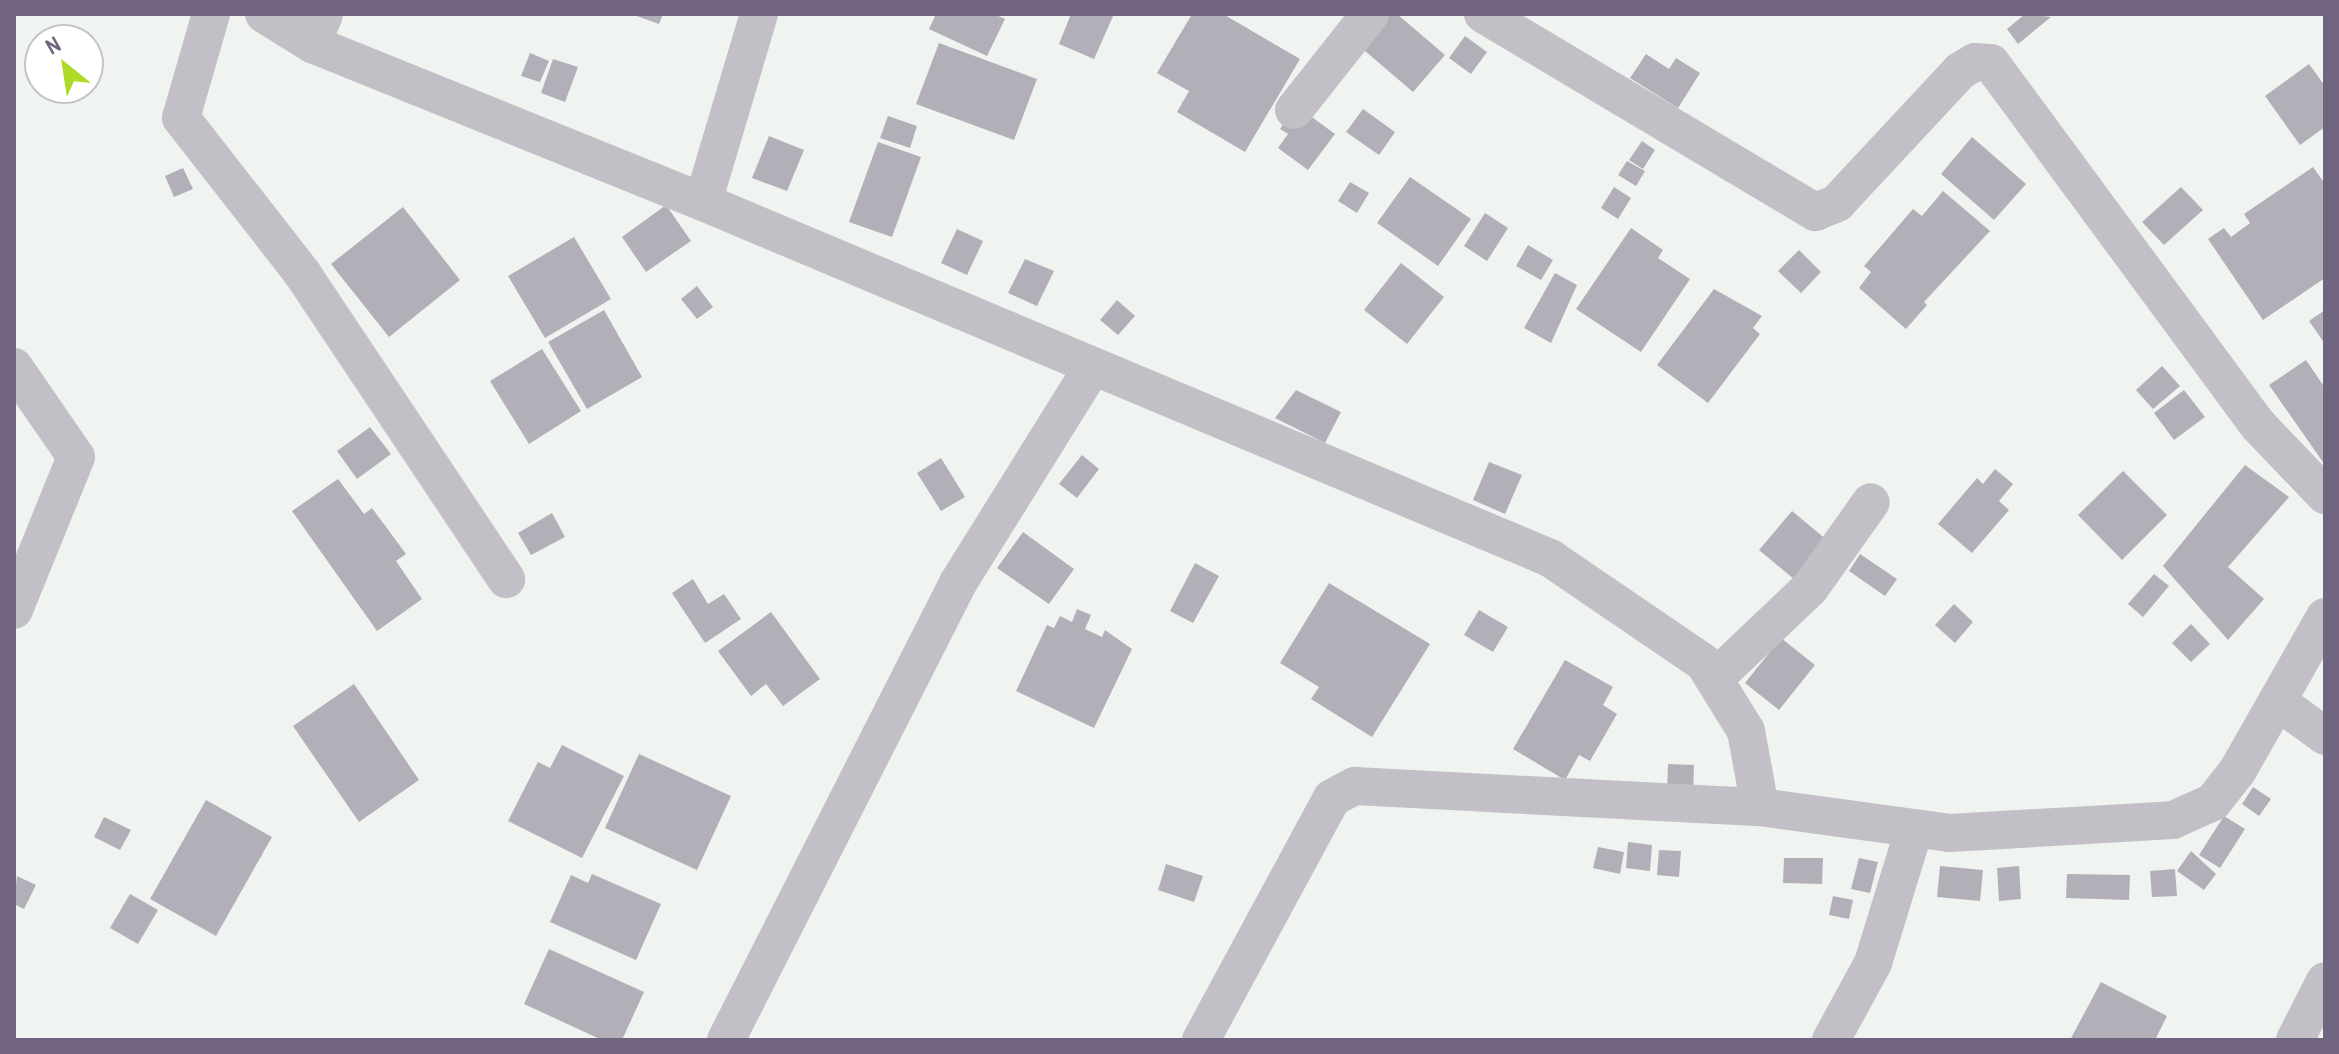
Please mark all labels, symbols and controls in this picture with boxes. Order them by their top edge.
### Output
north arrow [24,24,104,104]
text: N [40,29,66,61]

